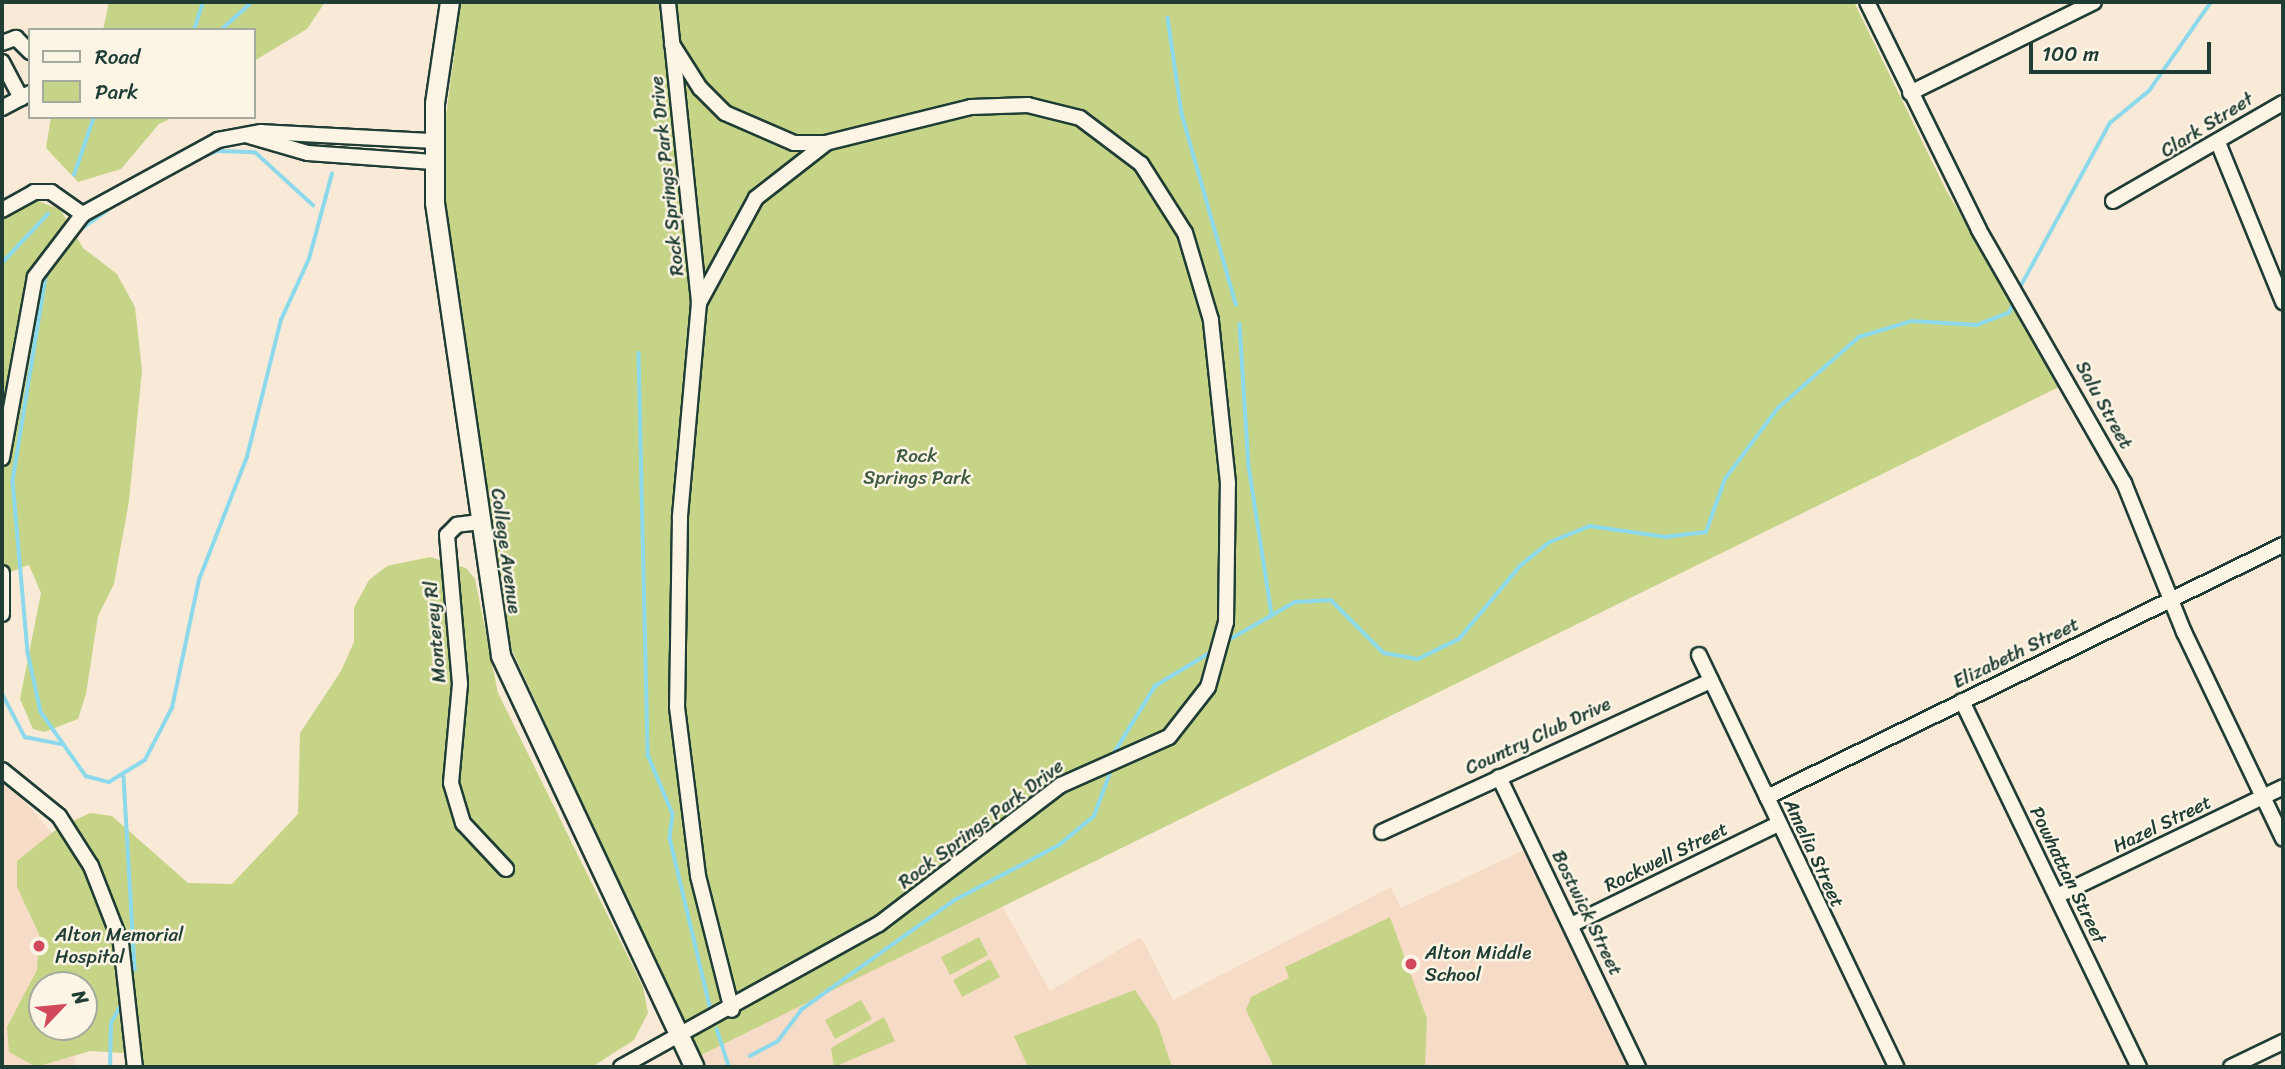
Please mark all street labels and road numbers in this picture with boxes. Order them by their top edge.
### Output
street label: Rock Springs Park Drive [645,75,689,277]
street label: Clark Street [2157,88,2257,162]
street label: Salu Street [2070,357,2138,453]
street label: College Avenue [486,487,526,615]
street label: Monterey Rl [419,580,451,684]
street label: Elizabeth Street [1949,613,2083,693]
street label: Country Club Drive [1461,692,1615,780]
street label: Rock Springs Park Drive [894,754,1068,894]
street label: Hazel Street [2109,790,2215,858]
street label: Amelia Street [1779,795,1849,911]
street label: Powhattan Street [2025,803,2111,947]
street label: Rockwell Street [1600,817,1732,897]
street label: Bostwick Street [1547,847,1627,979]

